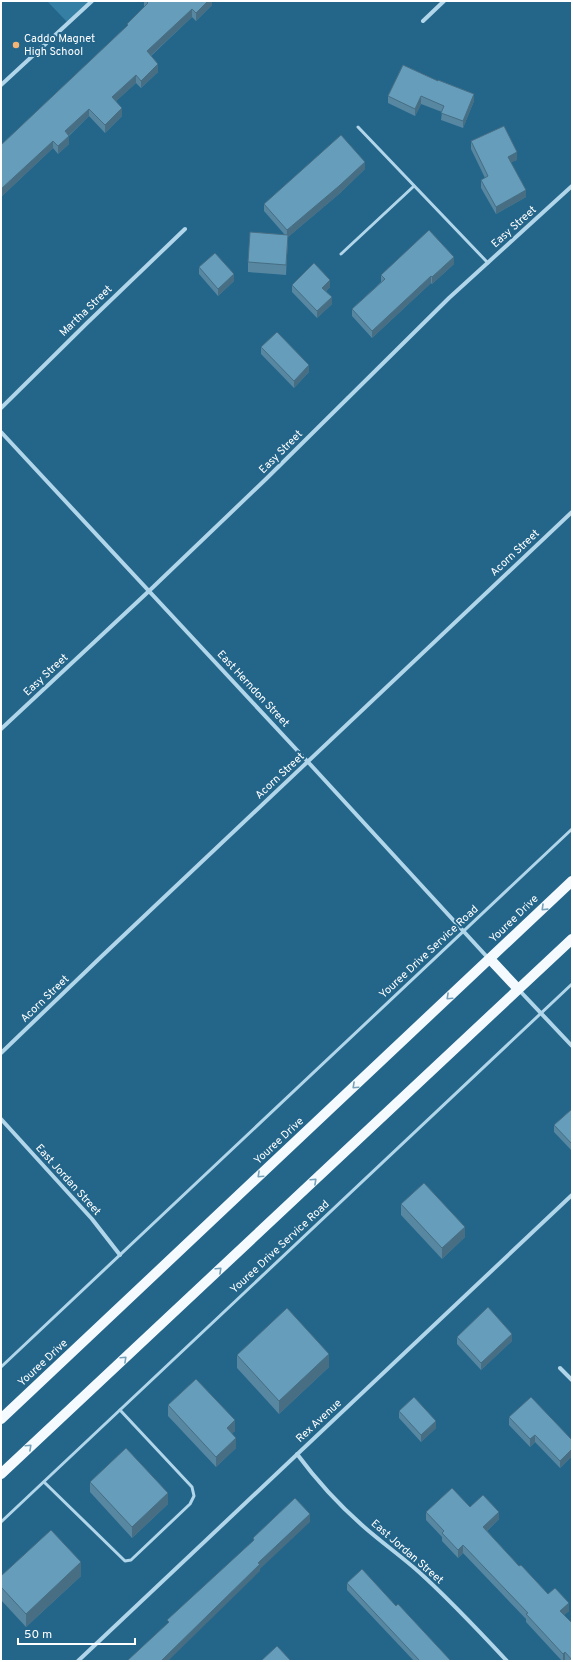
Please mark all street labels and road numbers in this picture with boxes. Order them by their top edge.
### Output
street label: Easy Street [489,203,539,251]
street label: Martha Street [57,282,115,340]
street label: Easy Street [256,427,306,477]
street label: Acorn Street [487,527,543,579]
street label: East Herndon Street [214,648,292,730]
street label: Easy Street [21,651,71,699]
street label: Acorn Street [252,750,308,802]
street label: Youree Drive [486,892,542,946]
street label: Youree Drive Service Road [377,902,481,1002]
street label: Acorn Street [18,972,72,1026]
street label: Youree Drive [251,1114,307,1168]
street label: East Jordan Street [32,1141,104,1219]
street label: Youree Drive Service Road [228,1197,332,1297]
street label: Youree Drive [15,1336,71,1390]
street label: Rex Avenue [293,1396,345,1446]
street label: East Jordan Street [368,1517,446,1587]

